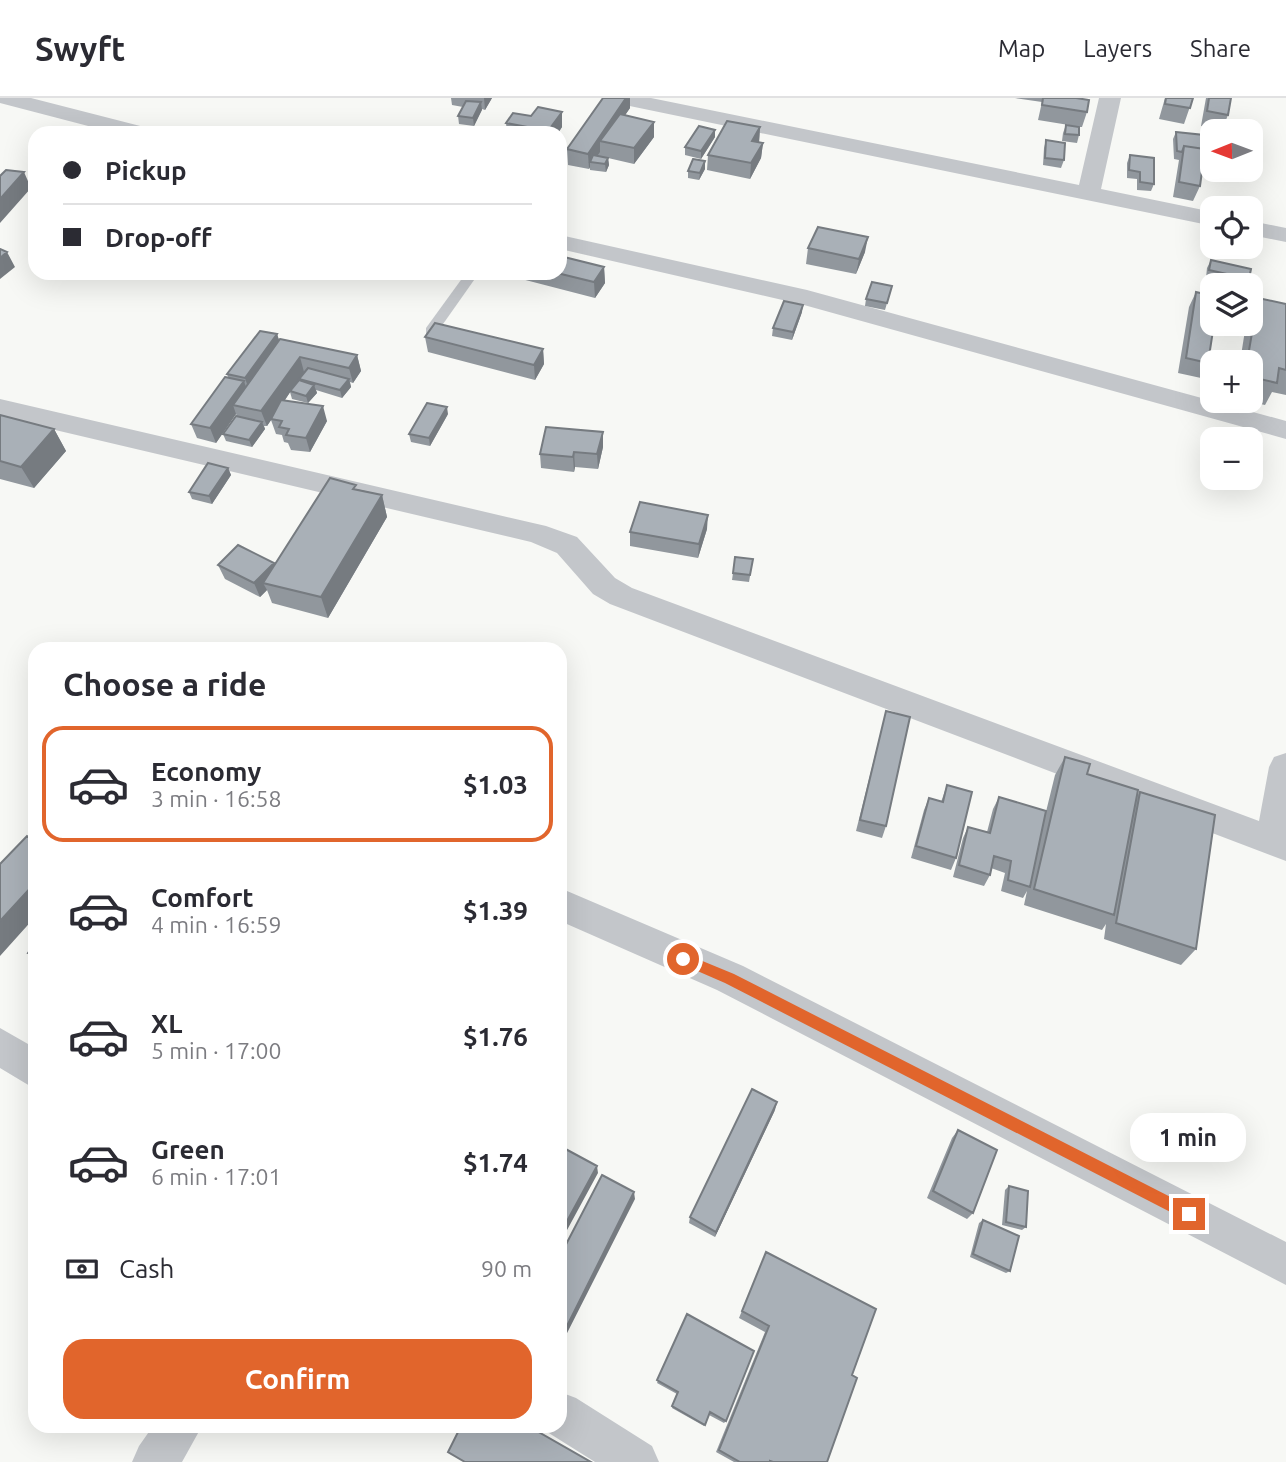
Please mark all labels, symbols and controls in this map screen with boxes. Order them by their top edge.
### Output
text: Swyft [35,30,125,67]
text: Map [998,35,1045,62]
text: Layers [1083,35,1152,62]
text: Share [1190,35,1251,62]
north arrow [1200,119,1264,182]
map controls [1200,119,1263,490]
text: Pickup [105,156,187,185]
button: locate [1200,196,1263,259]
text: Drop-off [105,223,212,252]
button: layers [1200,273,1263,336]
button: + [1200,350,1263,413]
button: − [1200,427,1263,490]
text: Choose a ride [63,666,266,702]
icon: car [67,753,130,816]
text: Economy [151,757,261,786]
text: $1.03 [463,770,528,799]
text: 3 min · 16:58 [151,786,282,811]
icon: car [67,879,130,942]
text: Comfort [151,883,254,912]
text: $1.39 [463,896,528,925]
text: 4 min · 16:59 [151,912,282,937]
route start [667,943,699,975]
icon: car [67,1005,130,1068]
text: XL [151,1009,182,1038]
text: $1.76 [463,1022,528,1051]
text: 5 min · 17:00 [151,1038,282,1063]
callout: 1 min [1131,1112,1247,1162]
text: 1 min [1159,1125,1217,1150]
icon: car [67,1131,130,1194]
text: Green [151,1135,225,1164]
text: $1.74 [463,1148,528,1177]
text: 6 min · 17:01 [151,1164,282,1189]
route end [1173,1198,1205,1230]
icon: cash [63,1250,101,1288]
text: Cash [119,1254,174,1283]
text: 90 m [481,1256,532,1281]
button: Confirm [63,1339,532,1419]

